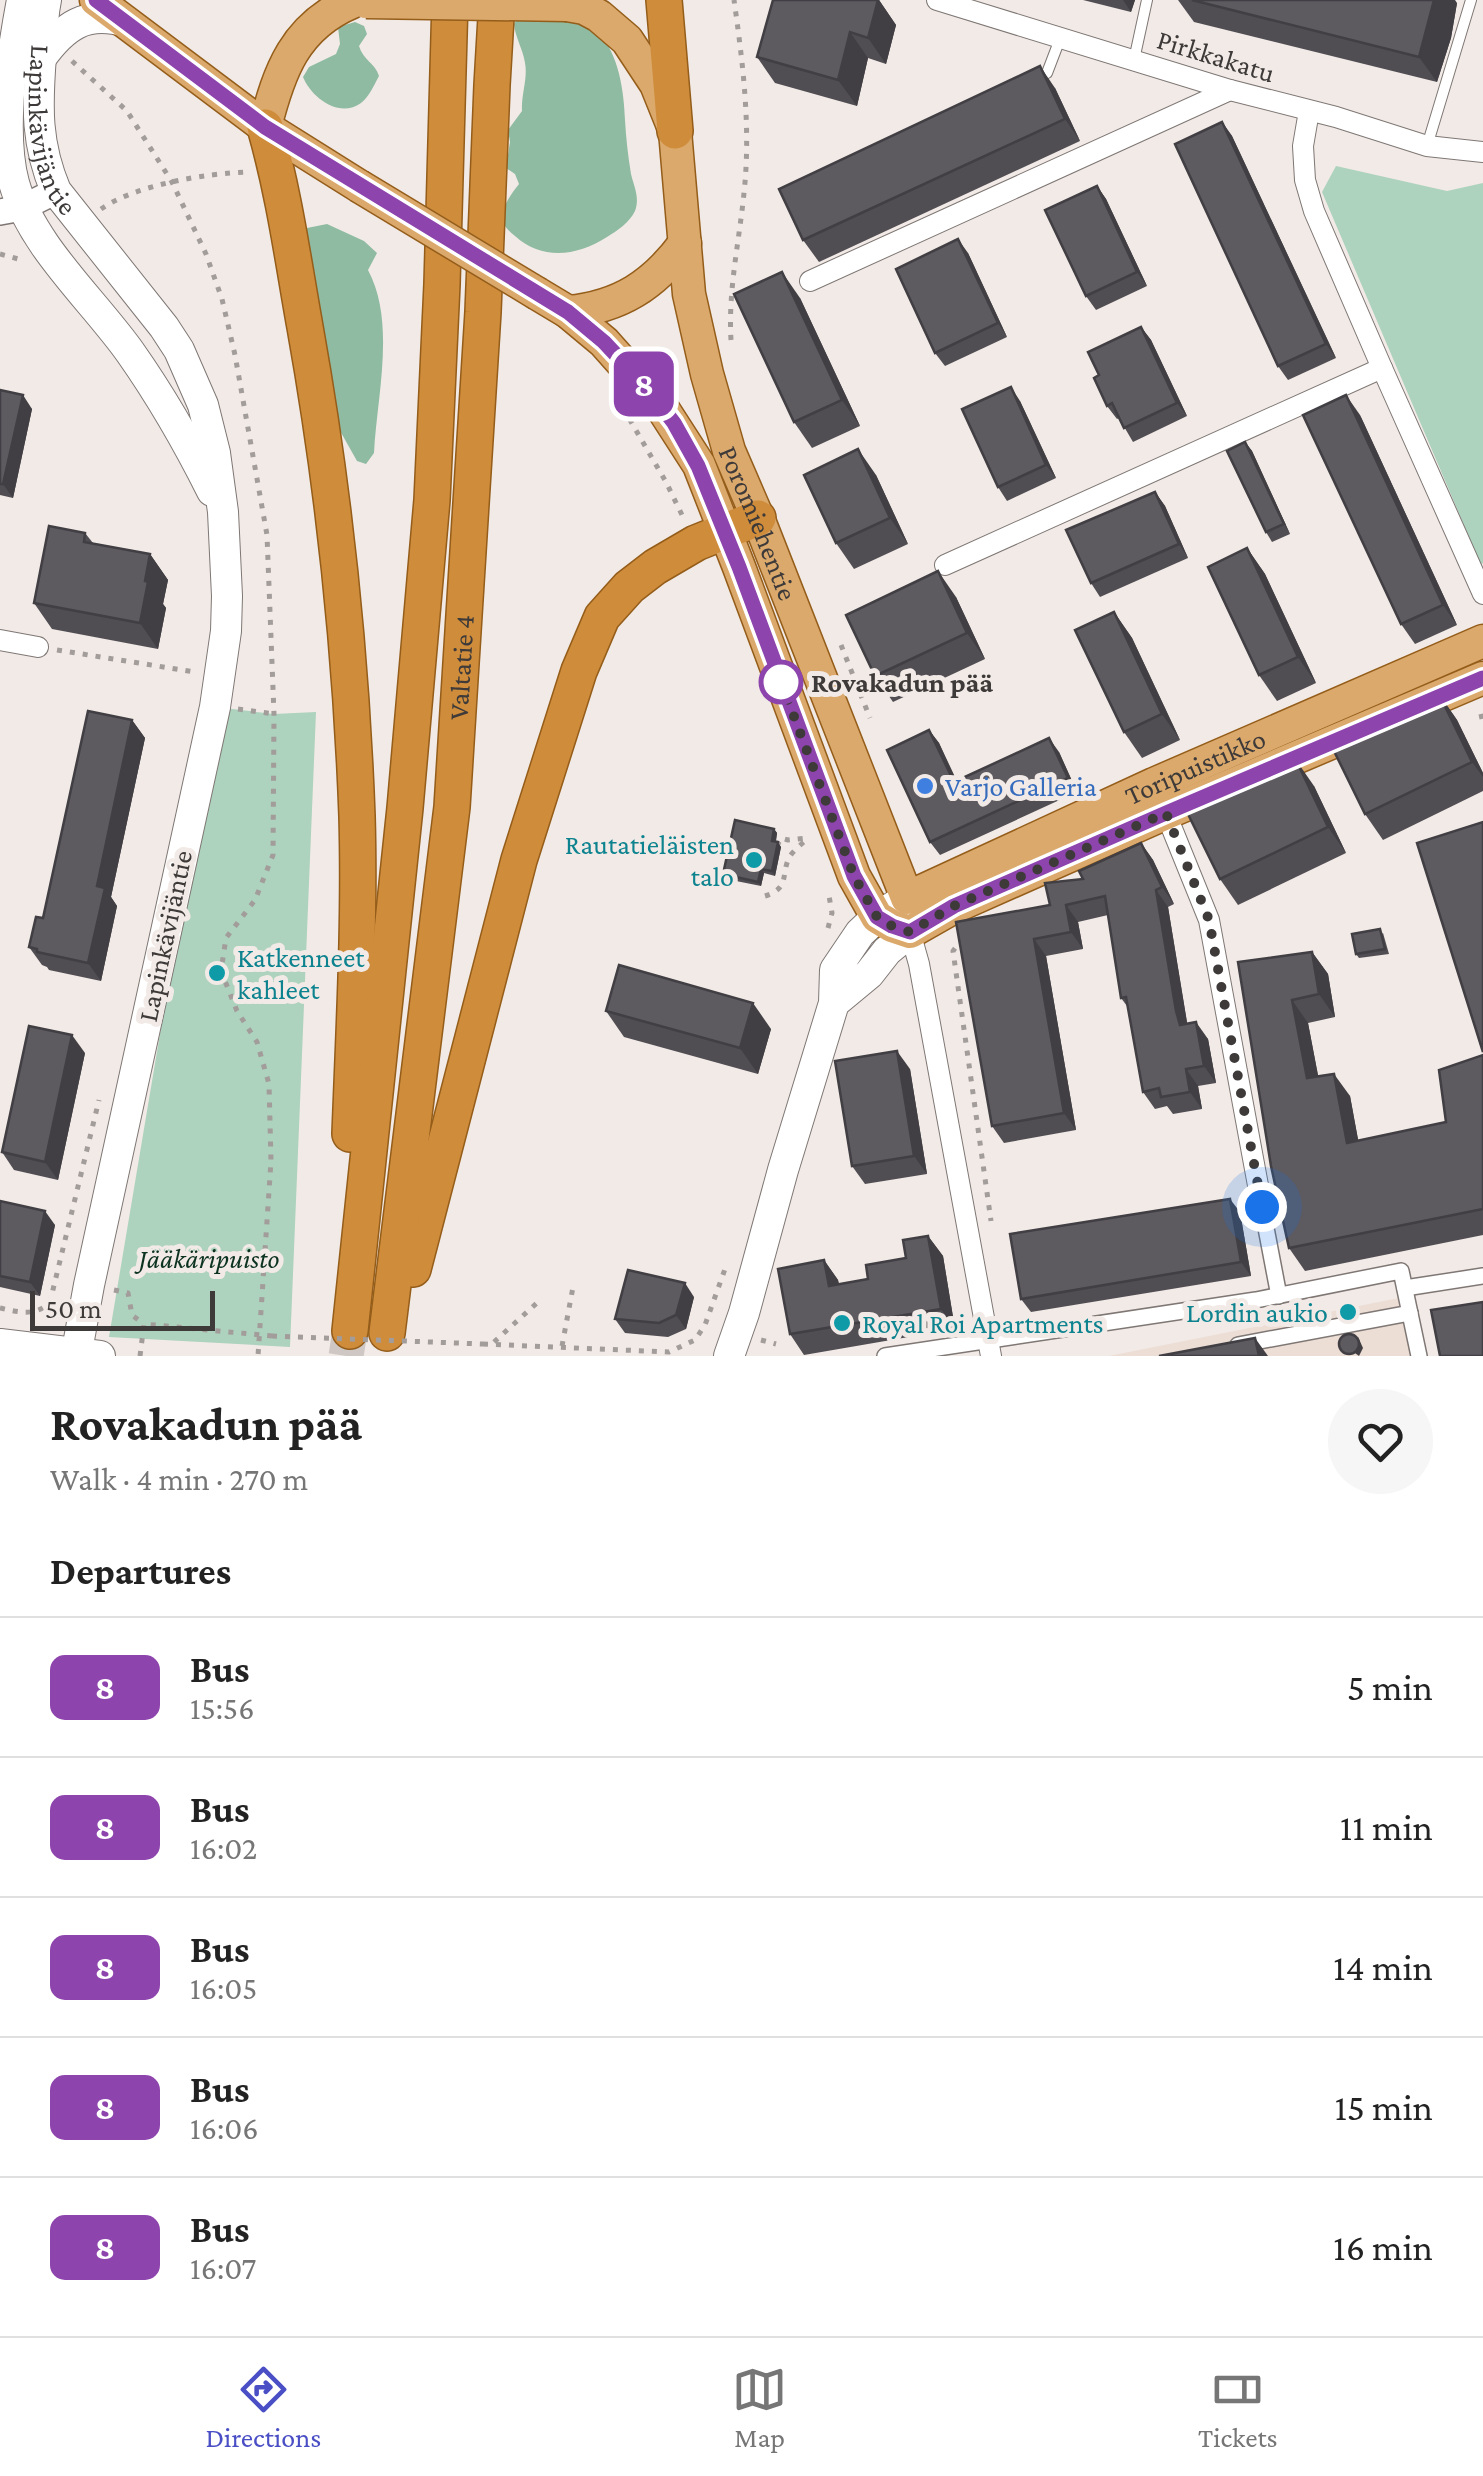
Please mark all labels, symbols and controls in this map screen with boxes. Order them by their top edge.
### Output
street label: Pirkkakatu [1154,23,1279,89]
street label: Lapinkävijäntie [23,44,84,221]
line badge: 8 [612,352,676,416]
text: 8 [634,365,654,404]
street label: Poromiehentie [713,441,804,605]
street label: Valtatie 4 [442,614,480,721]
marker: Rovakadun pää [760,661,802,703]
place label: Rovakadun pää [811,667,993,698]
street label: Toripuistikko [1120,722,1270,811]
place label: Varjo Galleria [945,771,1097,802]
marker: Varjo Galleria [914,775,936,797]
place label: Rautatieläisten talo [565,829,734,892]
street label: Lapinkävijäntie [132,848,198,1024]
marker: Rautatieläisten talo [743,849,765,871]
place label: Katkenneet kahleet [237,942,365,1005]
marker: Katkenneet kahleet [206,962,228,984]
your location [1237,1182,1287,1232]
park label: Jääkäripuisto [134,1243,280,1274]
scale bar [30,1286,215,1330]
text: 50 m [45,1293,102,1324]
place label: Lordin aukio [1186,1297,1328,1328]
marker: Lordin aukio [1337,1301,1359,1323]
place label: Royal Roi Apartments [862,1308,1104,1339]
marker: Royal Roi Apartments [831,1312,853,1334]
button: heart [1328,1389,1433,1494]
text: Rovakadun pää [50,1397,362,1450]
text: Walk · 4 min · 270 m [50,1461,308,1497]
text: Departures [50,1550,231,1592]
text: Bus [190,1648,249,1690]
text: 5 min [1347,1666,1433,1708]
text: 8 [95,1668,115,1707]
text: 15:56 [190,1690,254,1726]
text: Bus [190,1788,249,1830]
text: 11 min [1340,1806,1433,1848]
text: 8 [95,1808,115,1847]
text: 16:02 [190,1830,257,1866]
text: Bus [190,1928,249,1970]
text: 14 min [1333,1946,1433,1988]
text: 8 [95,1948,115,1987]
text: 16:05 [190,1970,257,2006]
text: Bus [190,2068,249,2110]
text: 15 min [1334,2086,1433,2128]
text: 8 [95,2088,115,2127]
text: 16:06 [190,2110,259,2146]
text: Bus [190,2208,249,2250]
text: 16 min [1333,2226,1433,2268]
text: 8 [95,2228,115,2267]
text: 16:07 [190,2250,256,2286]
tab: Directions [205,2362,321,2453]
tab: Map [732,2362,787,2453]
tab: Tickets [1198,2362,1278,2453]

